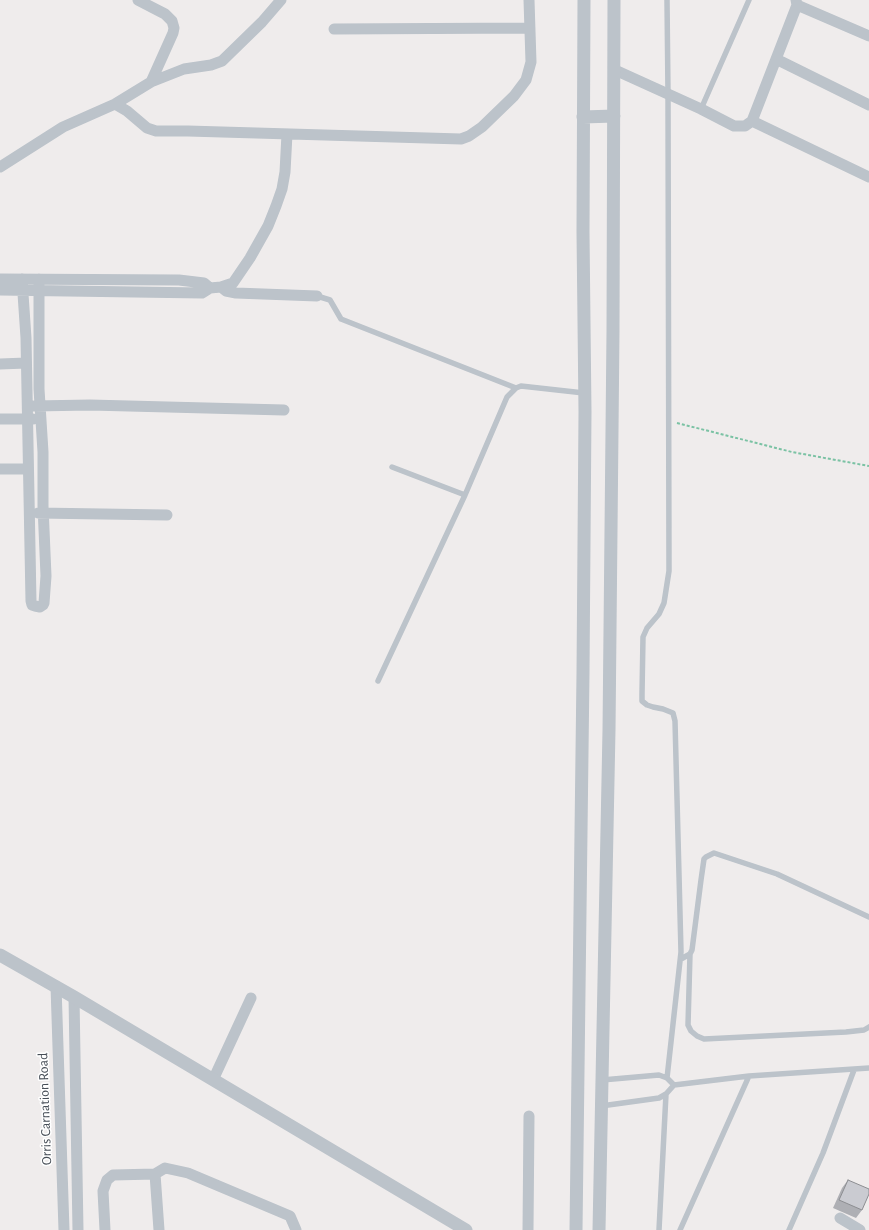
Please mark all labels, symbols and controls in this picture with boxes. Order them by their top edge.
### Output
street label: Orris Carnation Road [35,1052,55,1166]

